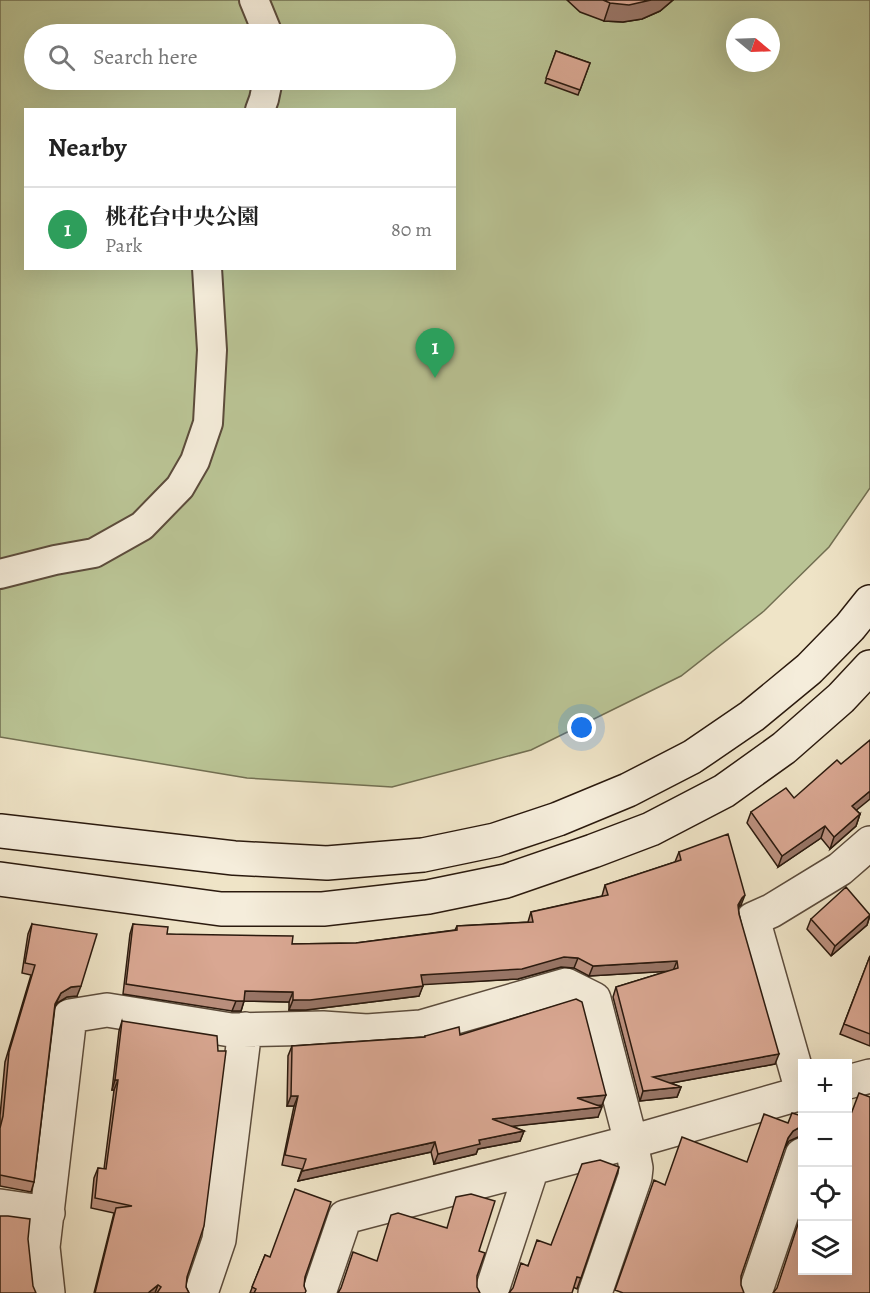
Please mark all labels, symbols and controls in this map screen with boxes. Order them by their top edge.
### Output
north arrow [726,18,780,72]
search box [24,24,456,90]
icon: search [45,41,78,74]
text: Search here [93,42,198,72]
text: Nearby [48,130,127,165]
text: 桃花台中央公園 [105,202,259,232]
text: 1 [64,216,71,243]
text: 80 m [391,216,432,243]
text: Park [105,232,143,259]
pin: 1 [416,328,454,378]
your location [567,713,596,742]
map controls [798,1059,852,1275]
button: + [798,1059,852,1113]
button: − [798,1113,852,1167]
button: locate [798,1167,852,1221]
button: layers [798,1221,852,1275]

